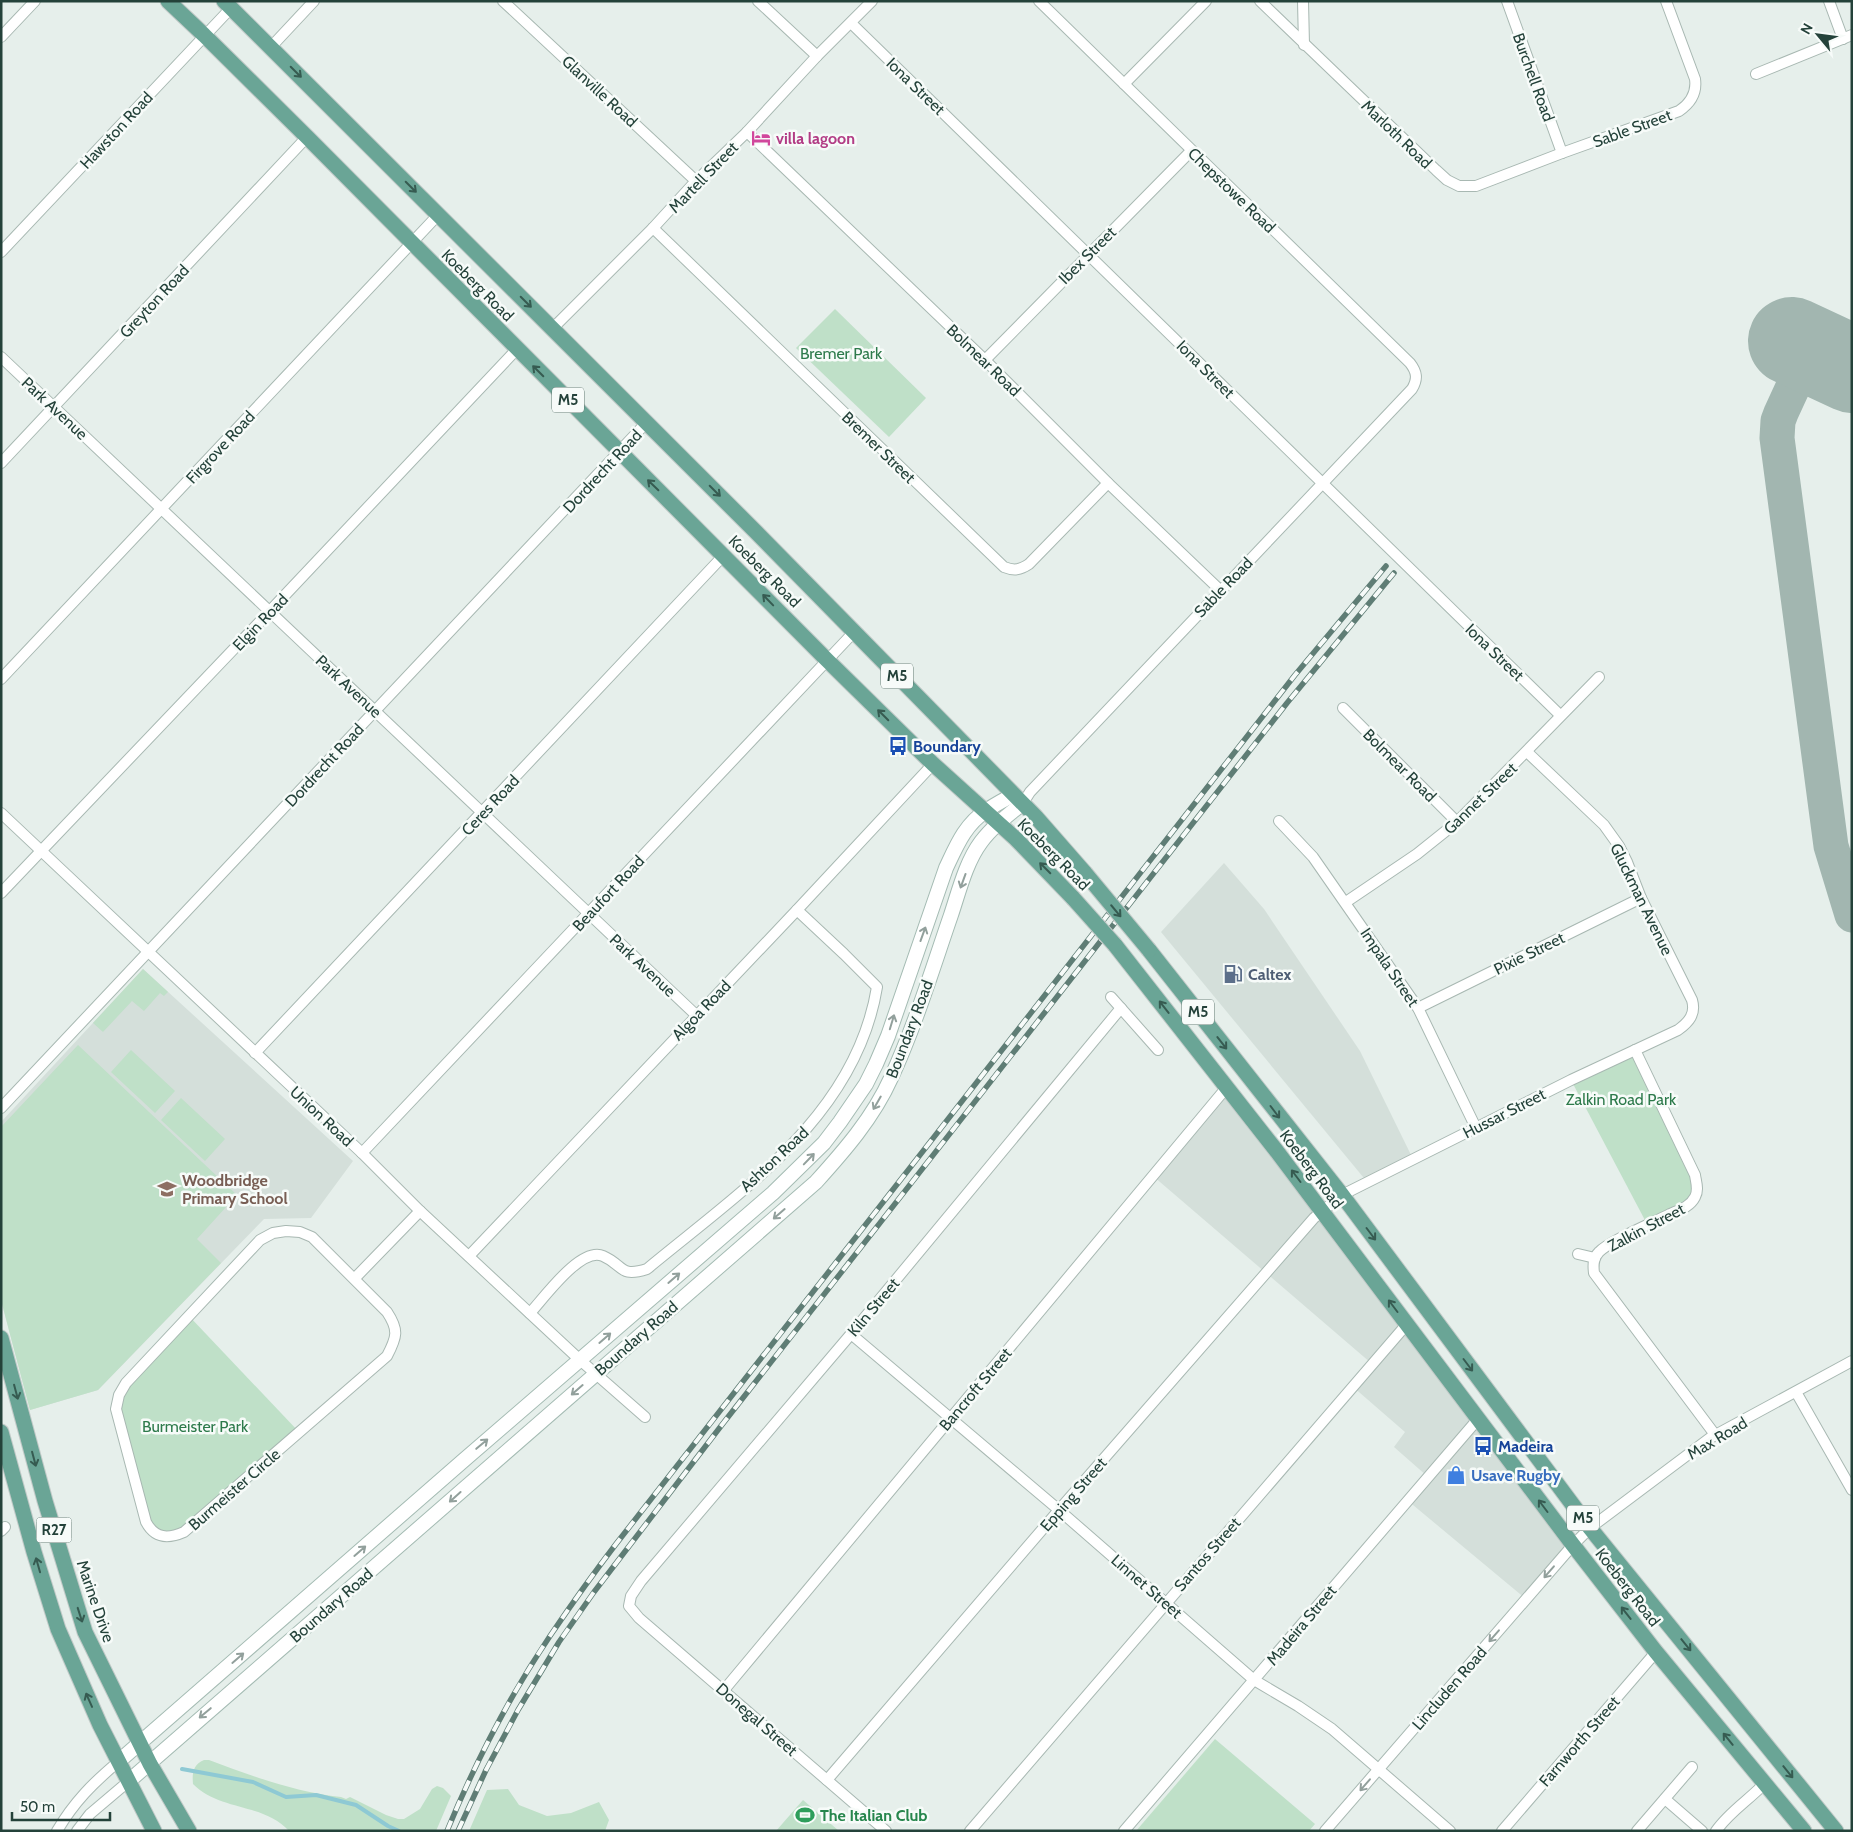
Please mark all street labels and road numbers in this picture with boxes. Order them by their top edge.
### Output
street label: Burchell Road [1509,30,1558,124]
street label: Glanville Road [558,52,641,131]
street label: Iona Street [882,54,949,119]
street label: Hawston Road [76,88,157,173]
street label: Marloth Road [1358,96,1436,173]
street label: Sable Street [1590,105,1675,152]
street label: Martell Street [665,137,742,217]
street label: Chepstowe Road [1184,144,1279,237]
street label: Ibex Street [1055,222,1120,288]
street label: Koeberg Road [438,245,518,325]
street label: Greyton Road [116,261,193,342]
street label: Bolmear Road [943,320,1025,400]
street label: Iona Street [1173,336,1239,403]
street label: Park Avenue [18,373,92,444]
road number: M5 [552,388,584,412]
street label: Firgrove Road [182,407,259,488]
street label: Bremer Street [838,408,920,487]
street label: Dordrecht Road [559,426,646,517]
street label: Koeberg Road [725,531,805,611]
street label: Sable Road [1190,553,1257,621]
street label: Elgin Road [229,590,292,655]
street label: Iona Street [1461,620,1528,685]
street label: Park Avenue [312,651,386,722]
road number: M5 [881,664,913,688]
street label: Dordrecht Road [281,720,368,811]
street label: Bolmear Road [1359,725,1440,806]
street label: Gannet Street [1440,758,1521,838]
street label: Ceres Road [458,771,523,840]
street label: Koeberg Road [1014,814,1094,894]
street label: Gluckman Avenue [1606,840,1677,958]
street label: Beaufort Road [569,852,648,935]
street label: Impala Street [1356,924,1423,1011]
street label: Pixie Street [1491,928,1568,979]
street label: Park Avenue [606,930,680,1001]
street label: Algoa Road [668,976,735,1044]
street label: Boundary Road [882,977,937,1081]
road number: M5 [1182,1000,1214,1024]
street label: Union Road [286,1082,357,1150]
street label: Hussar Street [1460,1084,1549,1142]
street label: Ashton Road [736,1123,812,1196]
street label: Koeberg Road [1276,1126,1347,1212]
street label: Zalkin Street [1605,1199,1688,1256]
street label: Kiln Street [844,1274,904,1340]
street label: Boundary Road [591,1297,682,1380]
street label: Bancroft Street [935,1344,1016,1435]
street label: Max Road [1684,1413,1751,1464]
street label: Burmeister Circle [185,1444,284,1534]
street label: Epping Street [1036,1453,1111,1535]
road number: M5 [1567,1506,1599,1530]
street label: Santos Street [1170,1513,1245,1595]
road number: R27 [36,1518,72,1542]
street label: Koeberg Road [1591,1544,1664,1630]
street label: Linnet Street [1107,1550,1186,1623]
street label: Marine Drive [73,1558,118,1645]
street label: Boundary Road [286,1564,377,1647]
street label: Madeira Street [1262,1581,1341,1669]
street label: Lincluden Road [1408,1643,1491,1734]
street label: Donegal Street [712,1679,802,1760]
street label: Farnworth Street [1535,1692,1624,1790]

